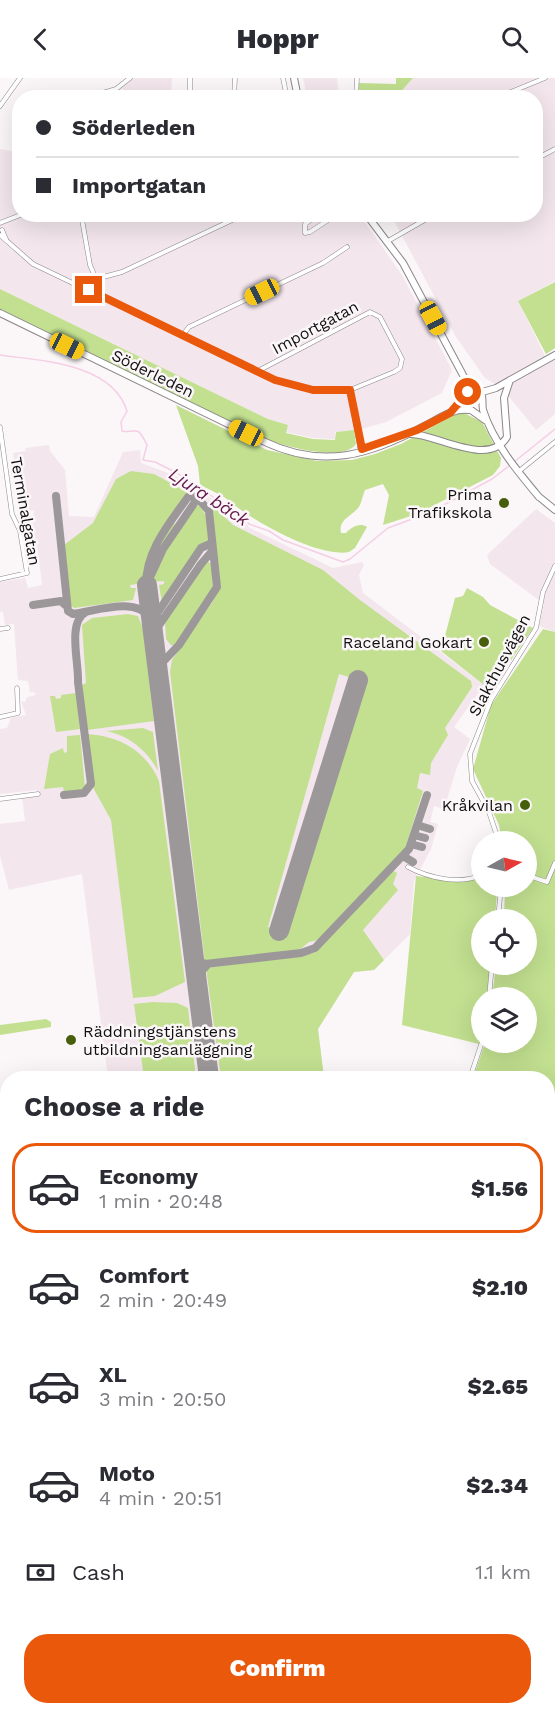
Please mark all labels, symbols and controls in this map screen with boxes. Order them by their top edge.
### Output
icon: back [24,23,57,56]
text: Hoppr [237,23,318,55]
icon: search [498,23,531,56]
text: Söderleden [72,115,195,140]
text: Importgatan [72,173,206,198]
route end [75,276,102,303]
car [242,276,282,308]
street label: Importgatan [269,297,362,358]
car [417,298,449,338]
car [47,330,87,362]
street label: Söderleden [109,345,197,401]
route start [454,378,481,405]
car [226,417,266,449]
street label: Terminalgatan [7,455,44,567]
water label: Ljura bäck [165,463,254,531]
place label: Prima Trafikskola [408,485,492,522]
marker: Prima Trafikskola [497,496,511,510]
street label: Slakthusvägen [465,611,534,719]
place label: Raceland Gokart [343,633,472,652]
marker: Raceland Gokart [477,635,491,649]
place label: Kråkvilan [442,796,513,815]
marker: Kråkvilan [518,798,532,812]
north arrow [471,831,537,897]
map controls [471,831,537,1053]
button: locate [471,909,537,975]
button: layers [471,987,537,1053]
place label: Räddningstjänstens utbildningsanläggning [83,1022,253,1059]
marker: Räddningstjänstens utbildningsanläggning [64,1033,78,1047]
text: Choose a ride [24,1091,204,1123]
icon: car [27,1161,81,1215]
text: Economy [99,1164,198,1189]
text: $1.56 [471,1176,528,1201]
text: 1 min · 20:48 [99,1189,223,1213]
icon: car [27,1260,81,1314]
text: Comfort [99,1263,189,1288]
text: $2.10 [472,1275,528,1300]
text: 2 min · 20:49 [99,1288,227,1312]
icon: car [27,1359,81,1413]
text: XL [99,1362,127,1387]
text: $2.65 [468,1374,528,1399]
text: 3 min · 20:50 [99,1387,227,1411]
icon: car [27,1458,81,1512]
text: Moto [99,1461,155,1486]
text: $2.34 [466,1473,528,1498]
text: 4 min · 20:51 [99,1486,222,1510]
icon: cash [24,1556,57,1589]
text: Cash [72,1560,125,1585]
text: 1.1 km [475,1560,531,1584]
button: Confirm [24,1634,531,1703]

